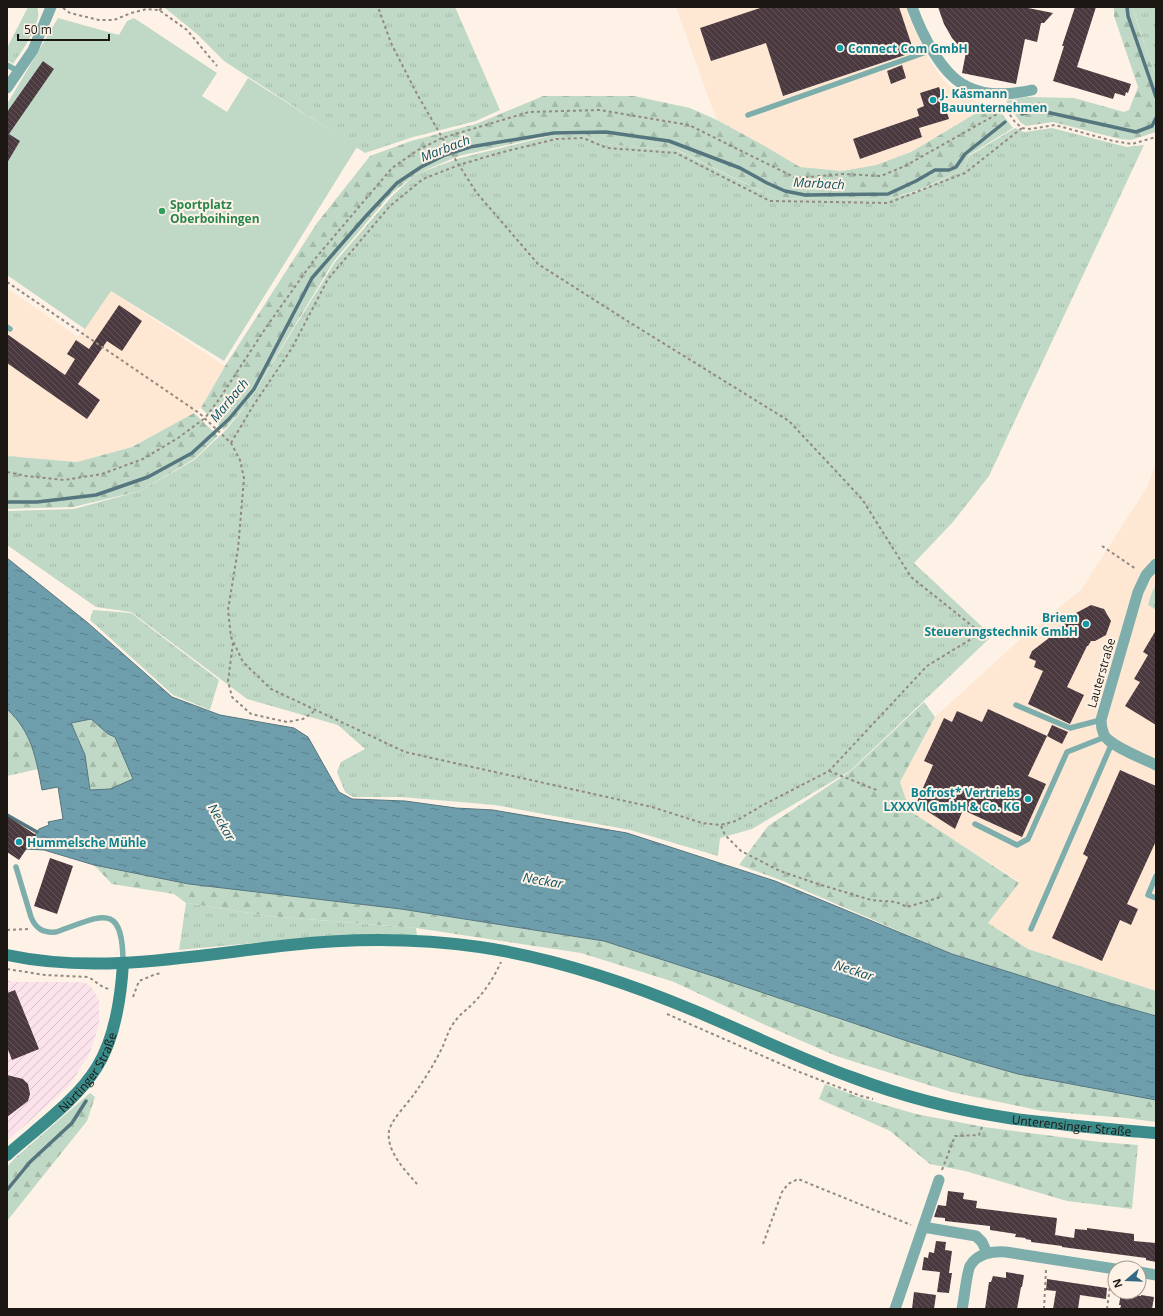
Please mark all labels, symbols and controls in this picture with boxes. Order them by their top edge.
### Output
scale bar [18,16,109,42]
text: 50 m [24,21,52,38]
place label: Connect Com GmbH [848,40,968,57]
marker: Connect Com GmbH [835,43,845,53]
place label: J. Käsmann Bauunternehmen [940,85,1047,116]
marker: J. Käsmann Bauunternehmen [928,95,938,105]
water label: Marbach [418,130,472,166]
water label: Marbach [793,173,845,193]
place label: Sportplatz Oberboihingen [170,196,260,227]
marker: Sportplatz Oberboihingen [157,206,167,216]
water label: Marbach [206,374,252,426]
place label: Briem Steuerungstechnik GmbH [924,609,1078,640]
marker: Briem Steuerungstechnik GmbH [1081,619,1091,629]
street label: Lauterstraße [1083,636,1119,710]
place label: Bofrost* Vertriebs LXXXVI GmbH & Co. KG [884,784,1020,815]
marker: Bofrost* Vertriebs LXXXVI GmbH & Co. KG [1023,794,1033,804]
water label: Neckar [204,800,240,845]
place label: Hummelsche Mühle [27,834,146,851]
marker: Hummelsche Mühle [14,837,24,847]
water label: Neckar [522,868,565,893]
water label: Neckar [832,955,877,985]
street label: Nürtinger Straße [54,1030,120,1116]
street label: Unterensinger Straße [1011,1110,1132,1140]
north arrow [1107,1260,1147,1300]
text: N [1109,1277,1126,1290]

